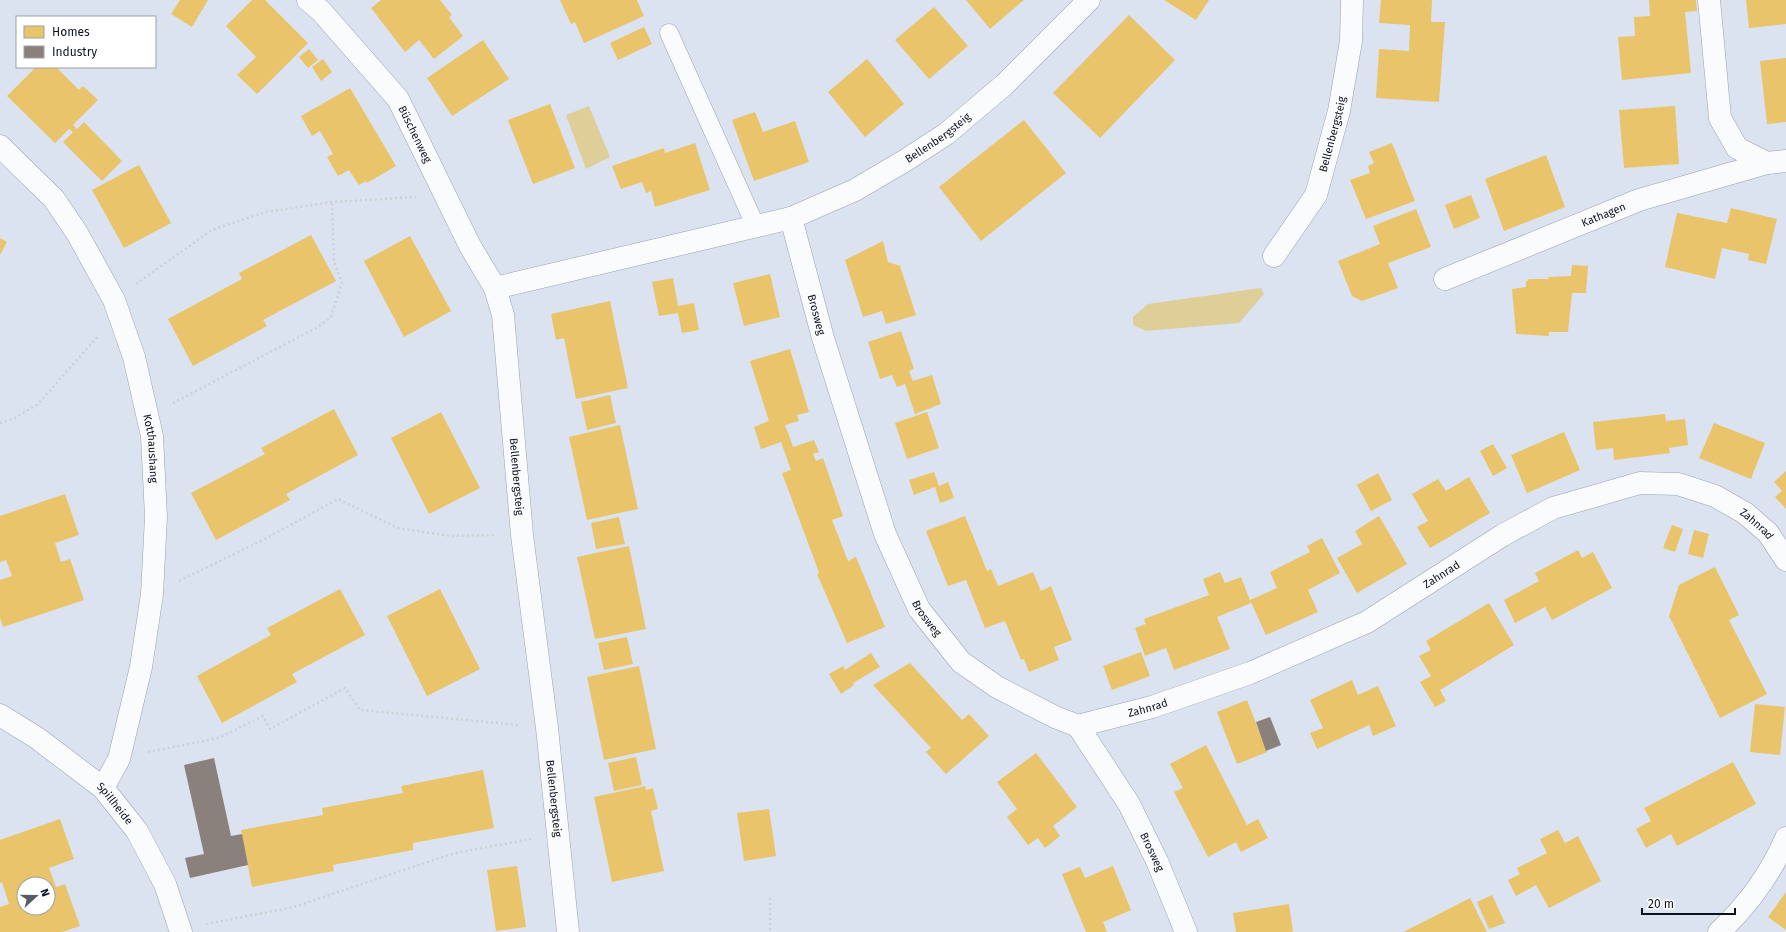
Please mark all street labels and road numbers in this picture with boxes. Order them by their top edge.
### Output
street label: Bellenbergsteig [1317,95,1348,174]
street label: Büschenweg [395,104,434,165]
street label: Bellenbergsteig [903,110,974,166]
street label: Kathagen [1579,200,1628,230]
street label: Brosweg [805,293,828,337]
street label: Kotthaushang [140,413,160,484]
street label: Bellenbergsteig [507,438,526,516]
street label: Zahnrad [1738,506,1776,542]
street label: Zahnrad [1421,558,1462,591]
street label: Brosweg [909,598,944,639]
street label: Zahnrad [1126,696,1169,720]
street label: Bellenbergsteig [543,759,564,838]
street label: Spillheide [94,780,135,827]
street label: Brosweg [1137,830,1167,874]

